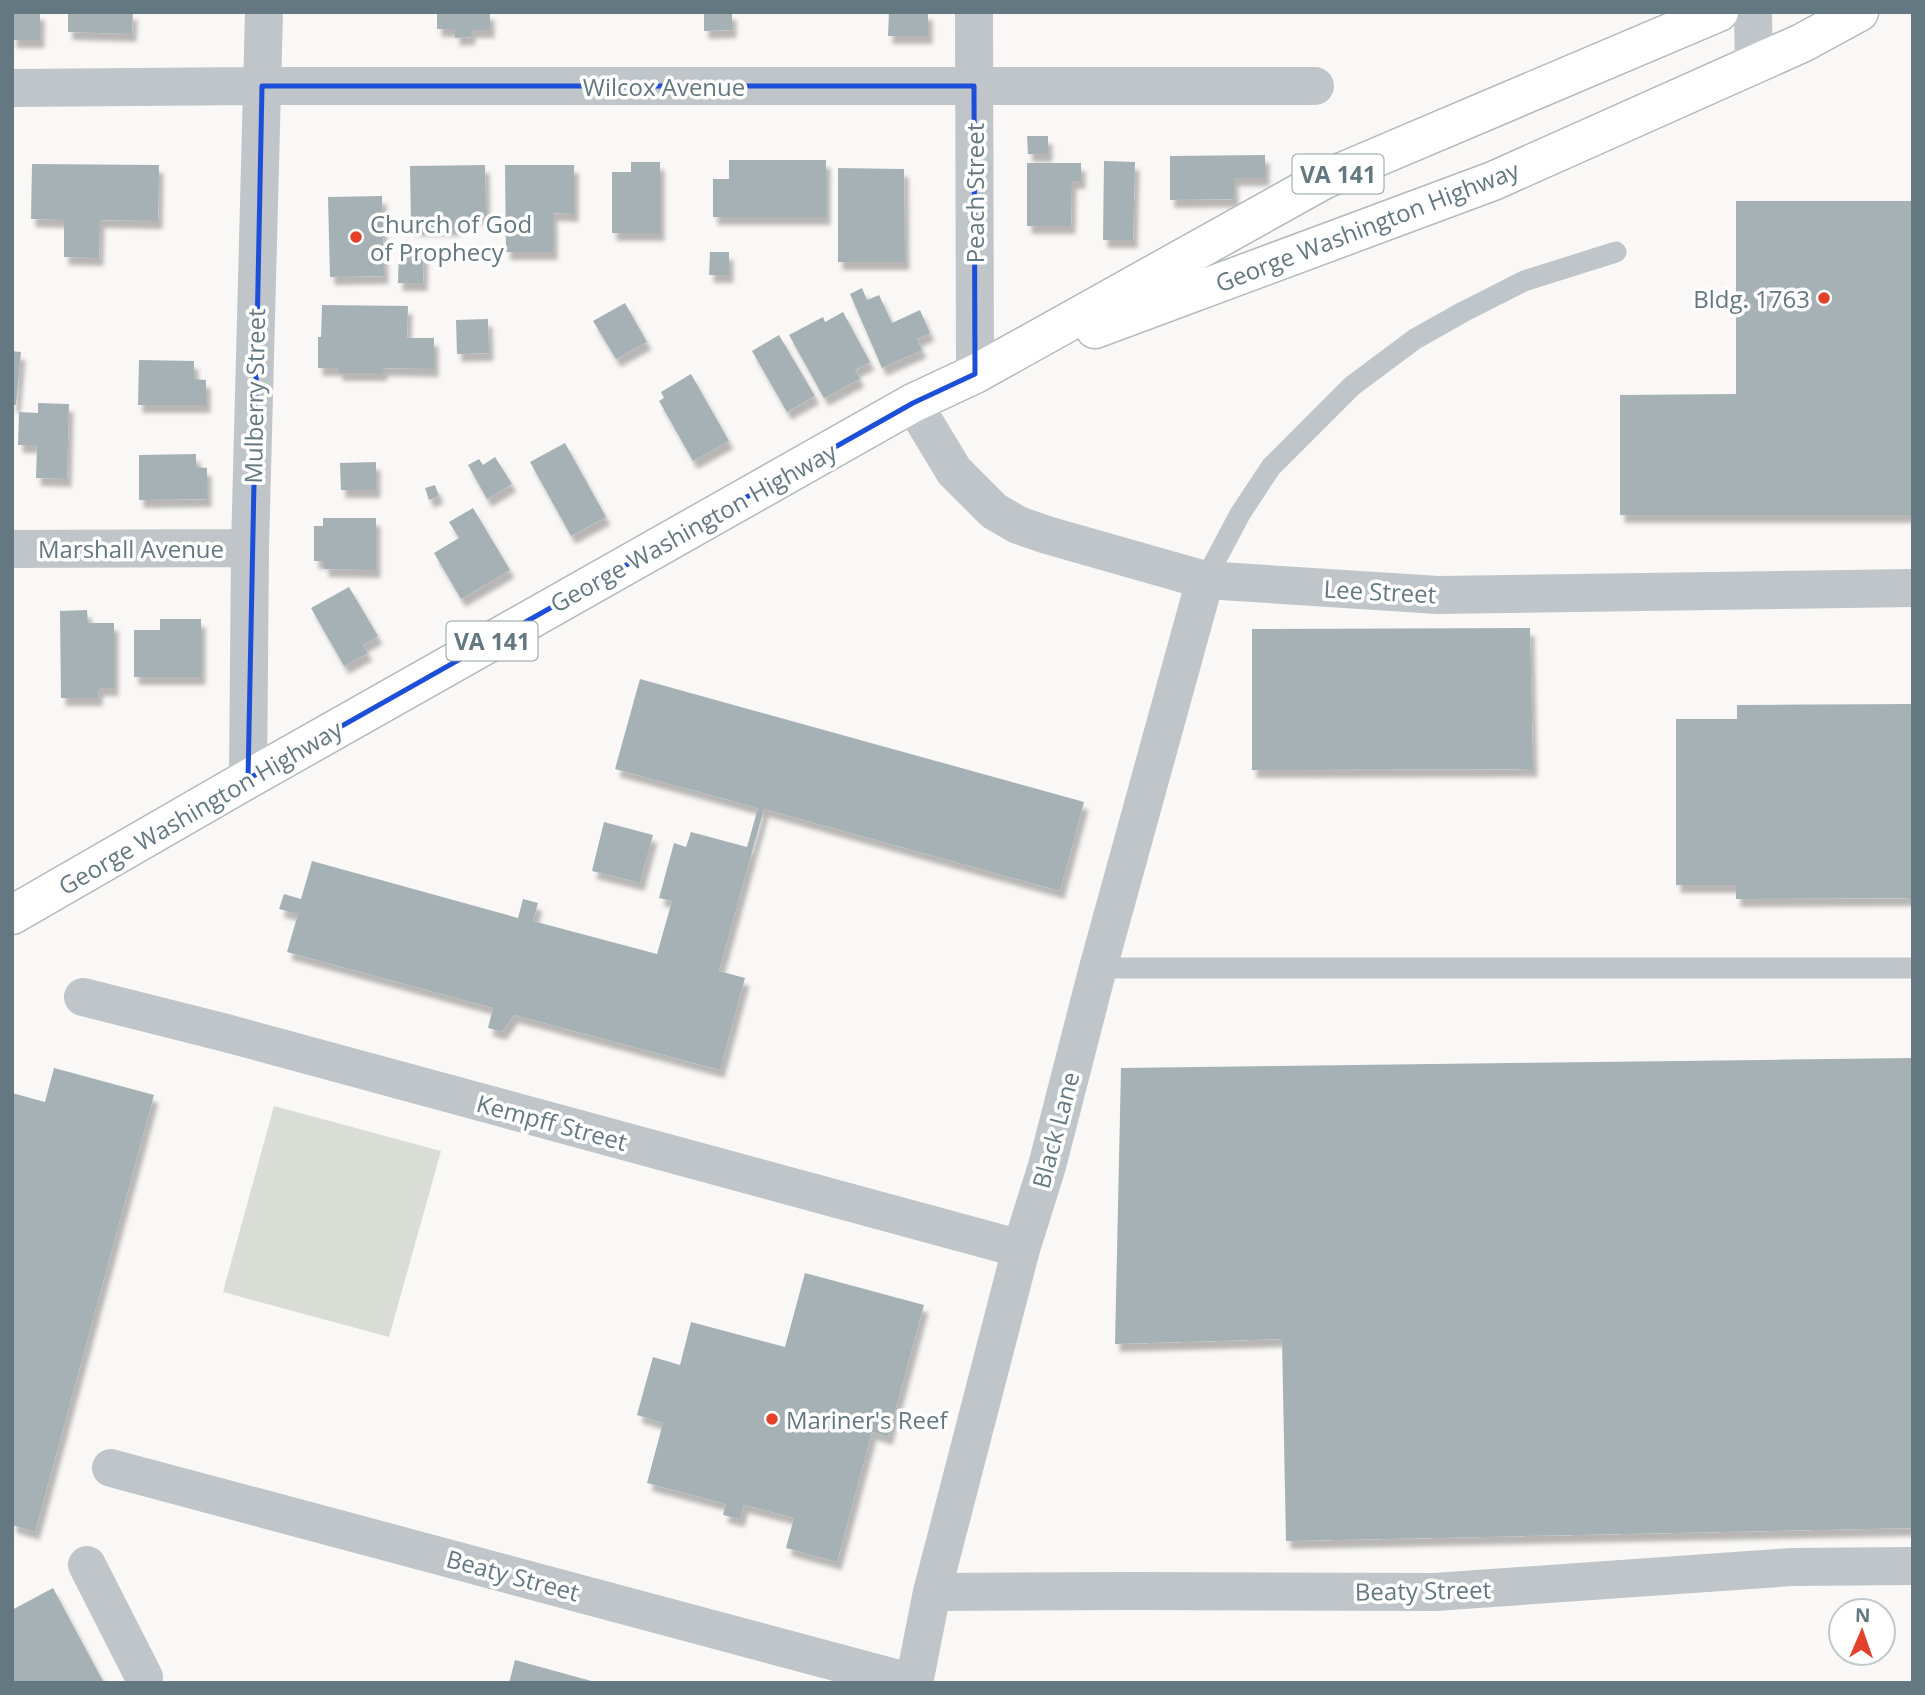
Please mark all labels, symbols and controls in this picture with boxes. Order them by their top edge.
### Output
street label: Wilcox Avenue [583,70,745,103]
street label: Peach Street [958,123,991,263]
street label: George Washington Highway [1210,152,1524,299]
road number: VA 141 [1292,154,1384,194]
place label: Church of God of Prophecy [370,207,532,268]
marker: Church of God of Prophecy [348,229,364,245]
place label: Bldg. 1763 [1693,282,1810,315]
marker: Bldg. 1763 [1816,290,1832,306]
street label: Mulberry Street [236,308,272,484]
street label: George Washington Highway [544,434,843,620]
street label: Marshall Avenue [38,532,224,565]
street label: Lee Street [1323,572,1437,610]
road number: VA 141 [447,622,538,660]
street label: George Washington Highway [52,712,349,902]
street label: Black Lane [1024,1068,1086,1192]
street label: Kempff Street [473,1086,631,1158]
place label: Mariner's Reef [786,1403,949,1436]
marker: Mariner's Reef [764,1411,780,1427]
street label: Beaty Street [443,1541,583,1609]
street label: Beaty Street [1355,1572,1491,1608]
north arrow [1827,1597,1897,1667]
text: N [1854,1602,1871,1628]

